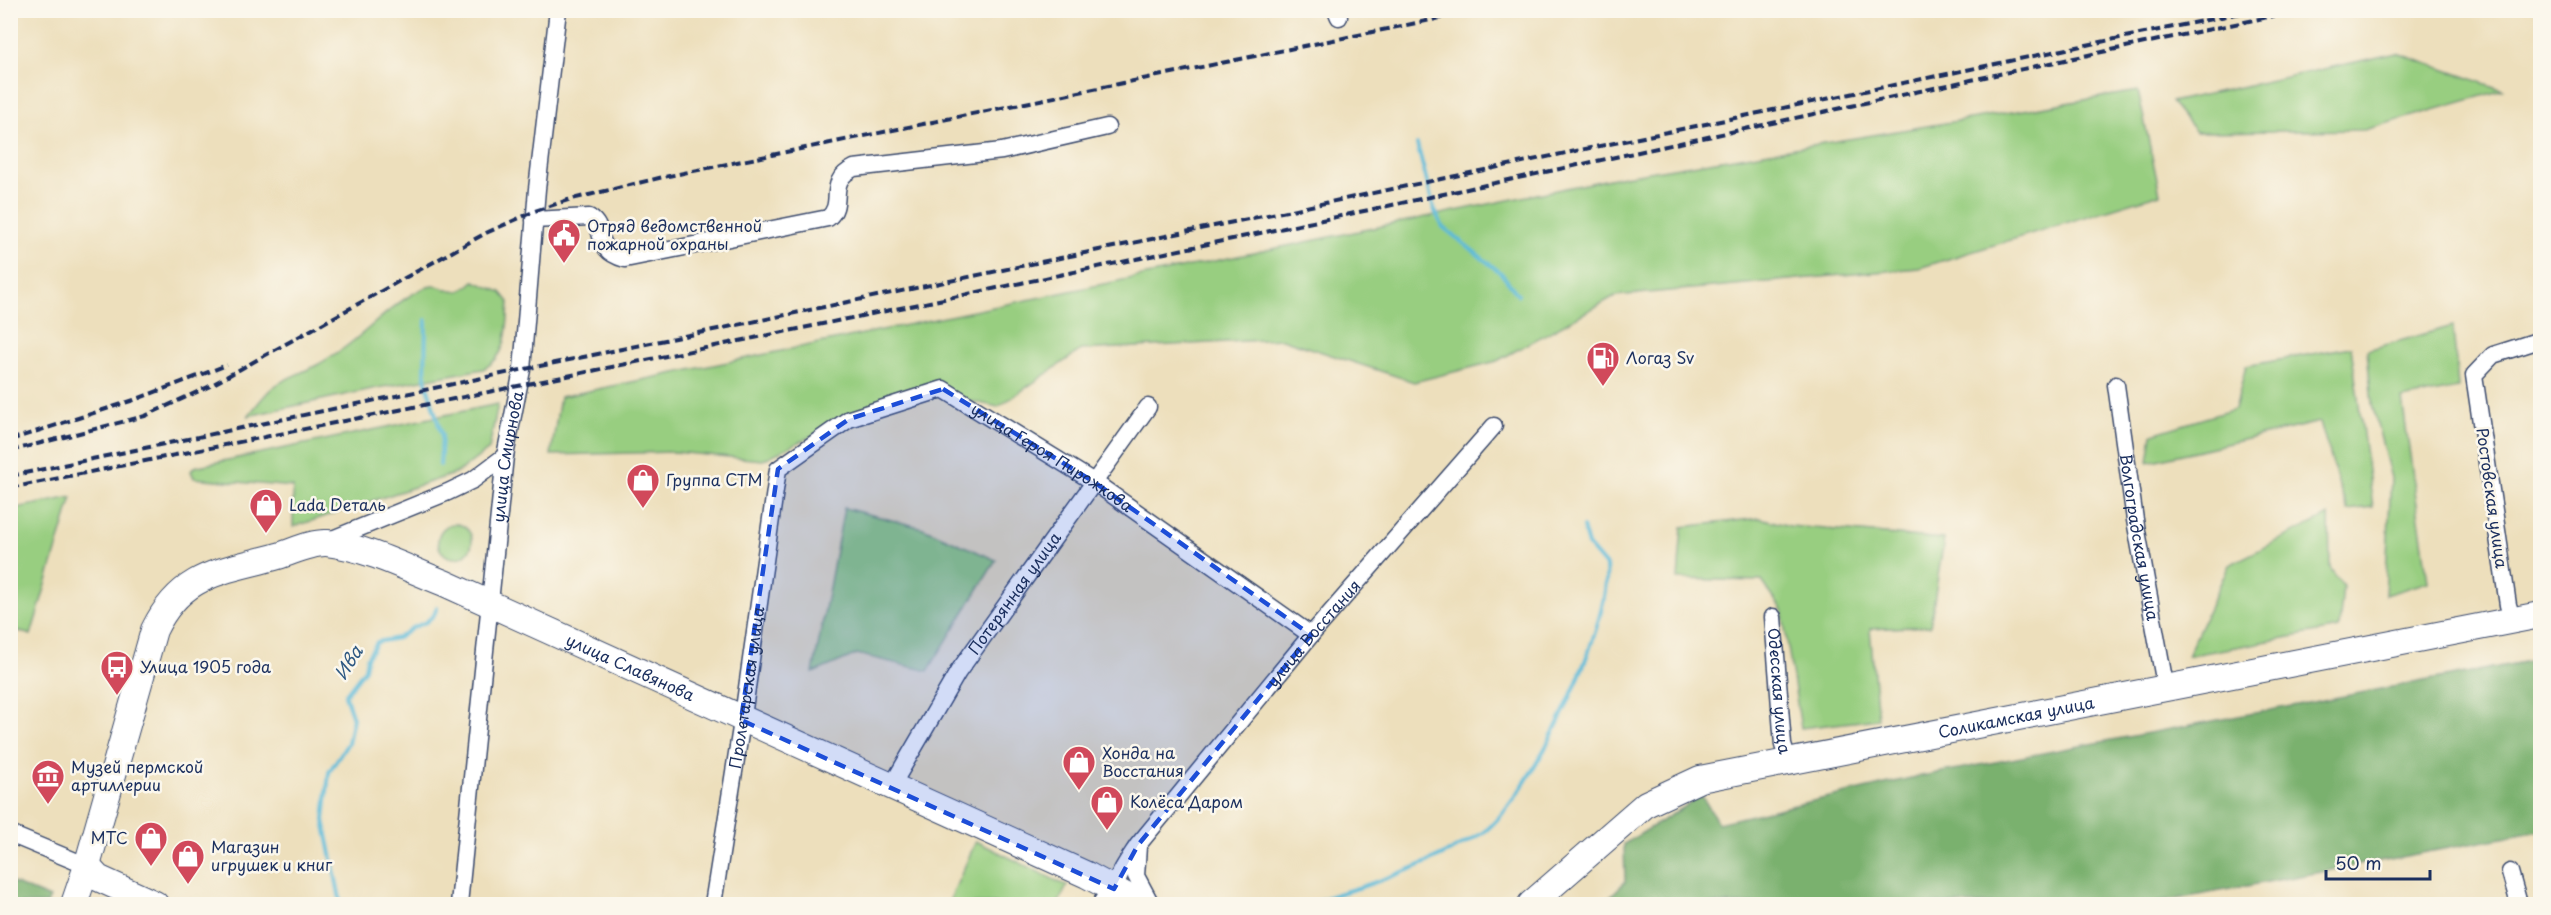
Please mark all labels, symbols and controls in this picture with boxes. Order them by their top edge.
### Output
place label: Отряд ведомственной пожарной охраны [587,213,762,255]
public building icon: Отряд ведомственной пожарной охраны [546,217,582,264]
fuel station icon: Логаз Sv [1585,340,1621,387]
place label: Логаз Sv [1626,345,1694,369]
street label: улица Смирнова [485,389,529,524]
street label: улица Героя Пирожкова [967,396,1138,517]
street label: Ростовская улица [2471,426,2515,570]
street label: Волгоградская улица [2115,452,2166,622]
shop icon: Группа СТМ [625,462,661,509]
place label: Группа СТМ [666,467,762,491]
shop icon: Lada Dеталь [248,487,284,534]
place label: Lada Dеталь [289,492,386,516]
street label: Потерянная улица [961,526,1066,659]
street label: улица Восстания [1260,574,1365,692]
street label: Пролетарская улица [722,605,769,770]
street label: улица Славянова [562,627,699,706]
street label: Одесская улица [1763,627,1798,757]
water label: Ива [327,639,369,685]
bus stop icon: Улица 1905 года [99,649,135,696]
place label: Улица 1905 года [140,654,271,678]
street label: Соликамская улица [1936,689,2096,743]
place label: Хонда на Восстания [1102,740,1184,782]
shop icon: Хонда на Восстания [1061,744,1097,791]
place label: Музей пермской артиллерии [71,754,203,796]
museum icon: Музей пермской артиллерии [30,758,66,805]
shop icon: Колёса Даром [1089,784,1125,831]
place label: Колёса Даром [1130,789,1243,813]
shop icon: МТС [133,820,169,867]
place label: МТС [90,825,128,849]
place label: Магазин игрушек и книг [211,834,333,876]
shop icon: Магазин игрушек и книг [170,838,206,885]
scale bar [2326,843,2430,881]
text: 50 m [2335,849,2382,876]

